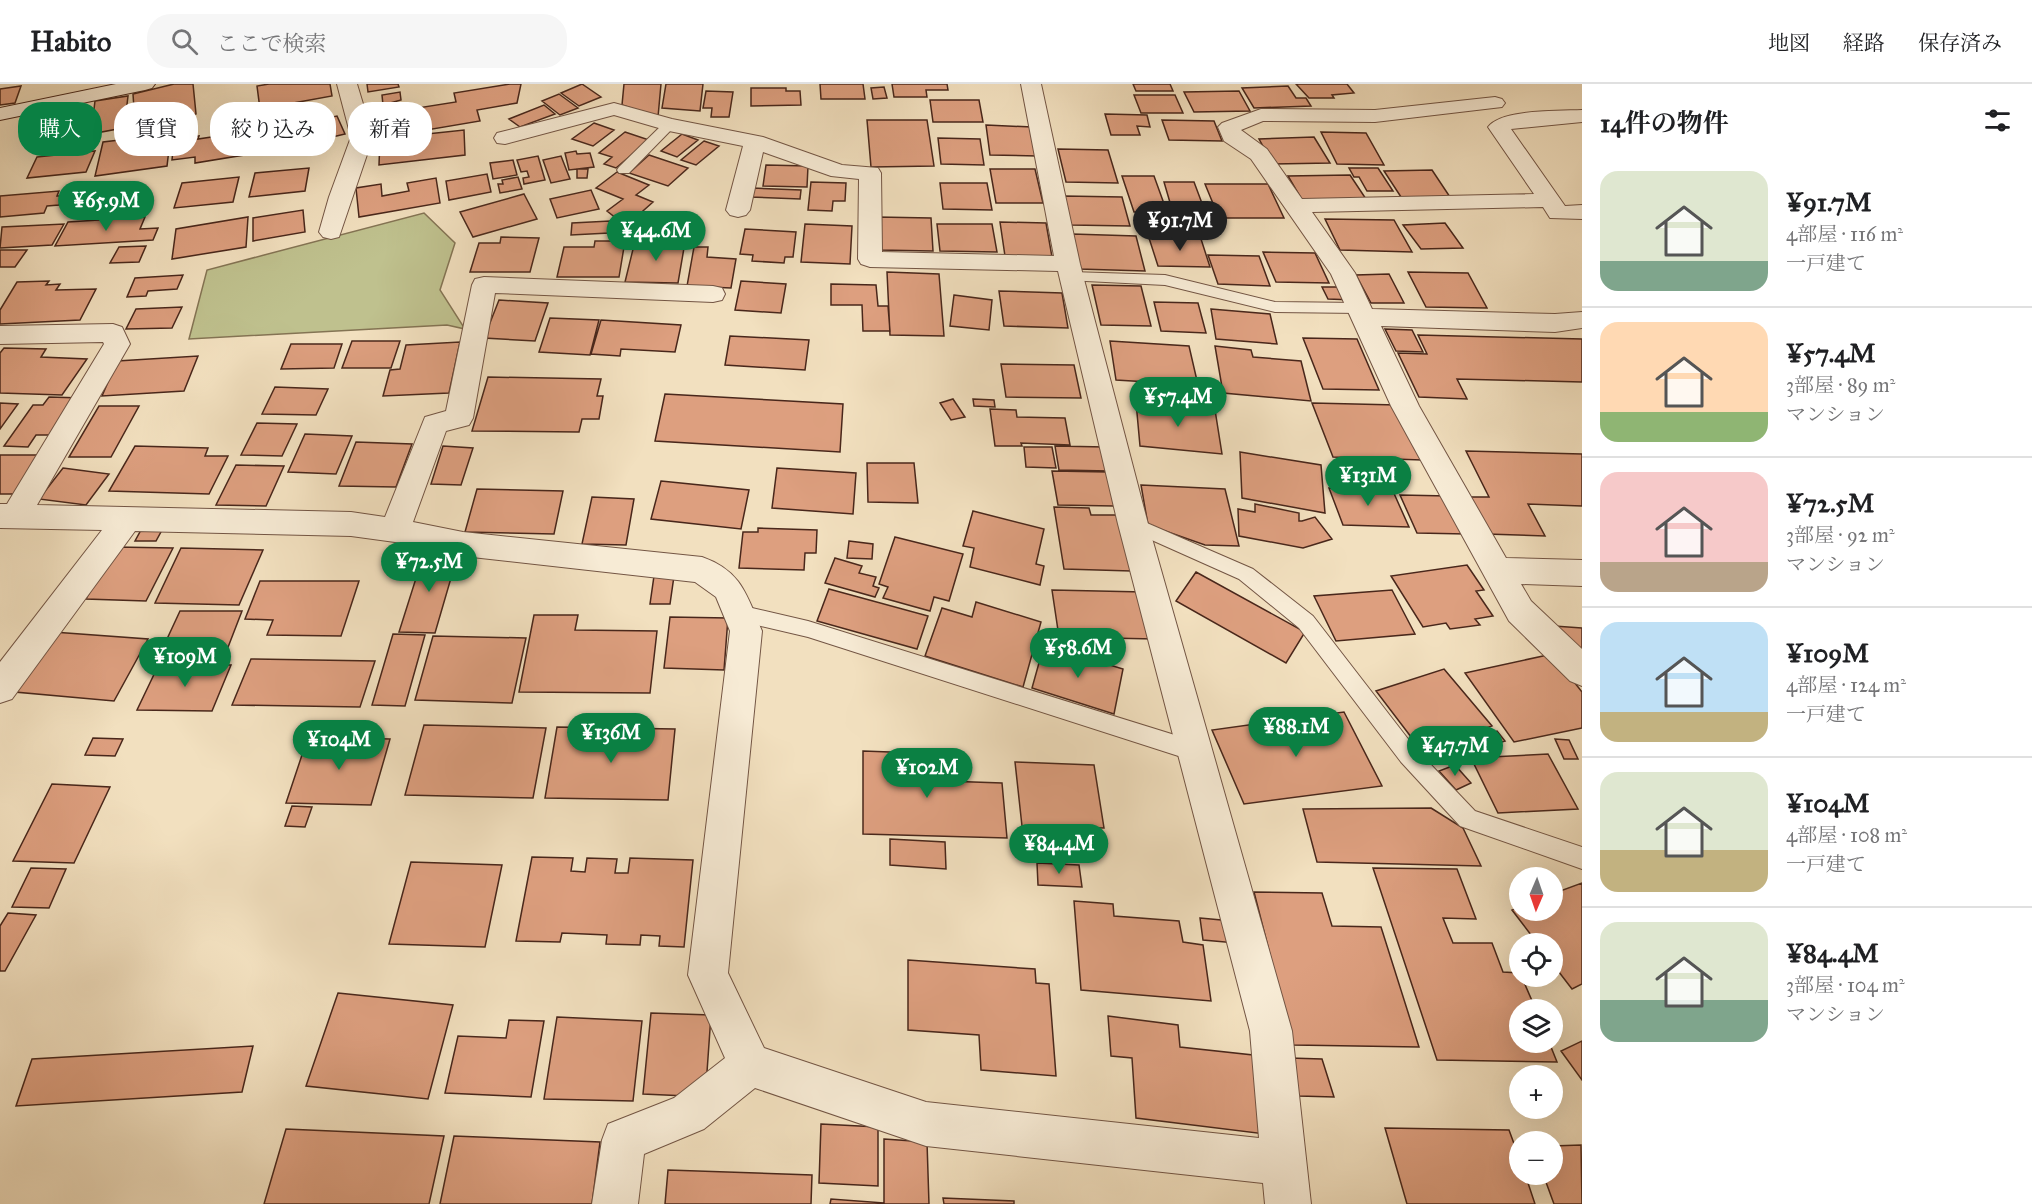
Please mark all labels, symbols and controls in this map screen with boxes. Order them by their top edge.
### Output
search box [147,14,567,68]
text: Habito [30,24,111,59]
icon: search [168,25,201,58]
text: ここで検索 [216,30,326,57]
text: 地図 [1768,30,1810,56]
text: 経路 [1843,30,1885,56]
text: 保存済み [1918,30,2002,56]
chip: 購入 [18,102,102,156]
chip: 賃貸 [114,102,198,156]
chip: 絞り込み [210,102,336,156]
chip: 新着 [348,102,432,156]
icon: filters [1981,104,2014,137]
text: 14件の物件 [1600,107,1729,139]
pin: ¥65.9M [57,181,155,232]
text: ¥91.7M [1786,186,1872,218]
text: ¥65.9M [72,188,140,212]
icon: home [1648,195,1720,267]
pin: ¥91.7M [1131,201,1229,252]
text: ¥91.7M [1147,208,1213,232]
pin: ¥44.6M [607,211,705,262]
text: ¥44.6M [621,218,691,242]
text: 4部屋 · 116 m² [1786,222,1903,246]
text: 一戸建て [1786,251,1866,275]
text: ¥57.4M [1786,337,1876,369]
icon: home [1648,346,1720,418]
text: 3部屋 · 89 m² [1786,373,1895,397]
pin: ¥57.4M [1129,377,1227,428]
text: ¥57.4M [1144,384,1212,408]
text: マンション [1786,402,1885,426]
pin: ¥131M [1326,456,1410,507]
text: ¥131M [1339,463,1397,487]
text: ¥72.5M [1786,487,1874,519]
icon: home [1648,496,1720,568]
text: 3部屋 · 92 m² [1786,523,1895,547]
pin: ¥72.5M [380,542,478,593]
text: ¥72.5M [395,549,463,573]
text: マンション [1786,552,1885,576]
pin: ¥58.6M [1029,628,1127,679]
text: ¥58.6M [1044,635,1112,659]
pin: ¥109M [143,637,227,688]
text: ¥109M [1786,637,1869,669]
text: ¥109M [153,644,217,668]
icon: home [1648,646,1720,718]
text: 4部屋 · 124 m² [1786,673,1906,697]
text: 一戸建て [1786,702,1866,726]
pin: ¥88.1M [1247,707,1345,758]
pin: ¥136M [569,713,653,764]
text: ¥88.1M [1262,714,1330,738]
pin: ¥104M [297,720,381,771]
text: ¥136M [581,720,641,744]
pin: ¥47.7M [1406,726,1504,777]
text: ¥104M [307,727,371,751]
text: ¥47.7M [1421,733,1489,757]
pin: ¥102M [885,748,969,799]
text: ¥102M [895,755,959,779]
text: ¥104M [1786,787,1870,819]
icon: home [1648,796,1720,868]
text: 4部屋 · 108 m² [1786,823,1907,847]
pin: ¥84.4M [1010,824,1108,875]
text: ¥84.4M [1023,831,1095,855]
text: 一戸建て [1786,852,1866,876]
north arrow [1509,867,1563,921]
map controls [1509,867,1563,1185]
button: locate [1509,933,1563,987]
text: ¥84.4M [1786,937,1879,969]
icon: home [1648,946,1720,1018]
text: 3部屋 · 104 m² [1786,973,1905,997]
button: layers [1509,999,1563,1053]
text: マンション [1786,1002,1885,1026]
button: + [1509,1065,1563,1119]
button: − [1509,1131,1563,1185]

